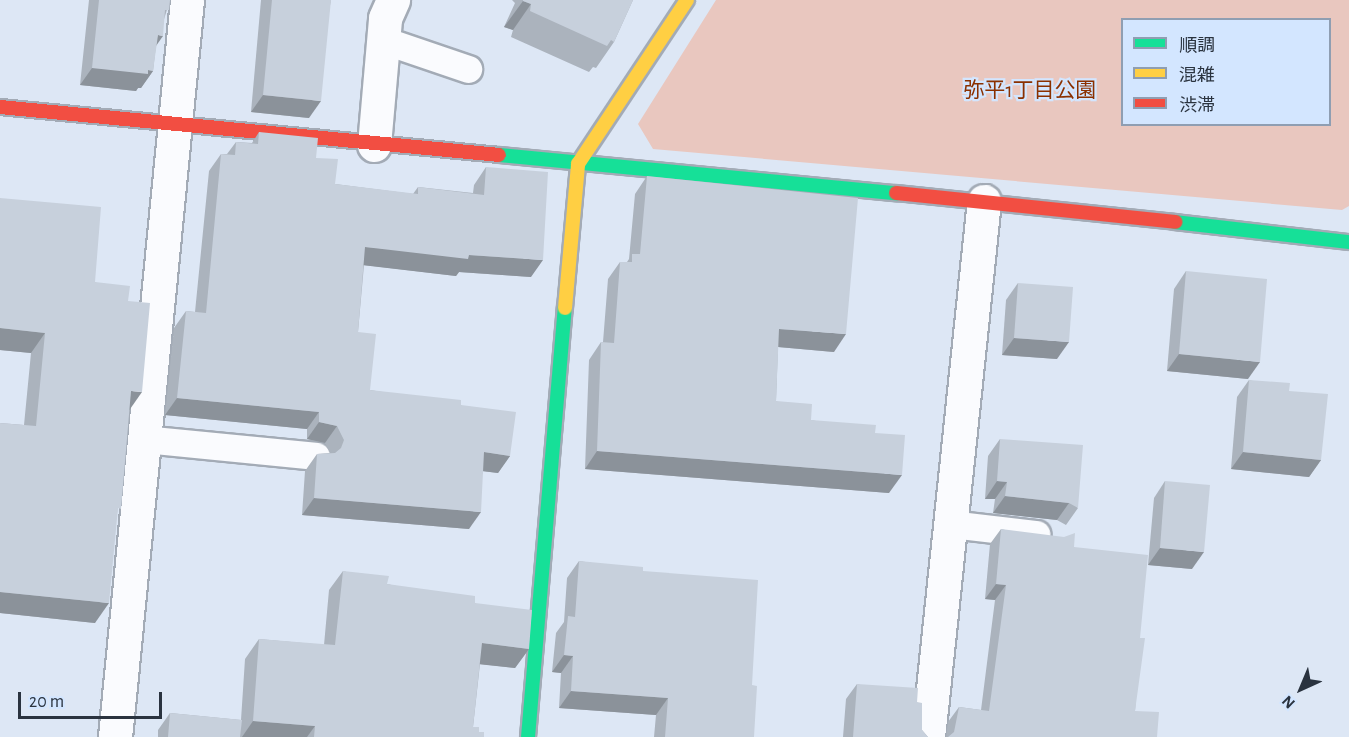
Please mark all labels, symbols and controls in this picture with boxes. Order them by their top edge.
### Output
legend [1121,18,1331,126]
text: 順調 [1179,37,1215,55]
text: 混雑 [1179,67,1215,85]
park label: 弥平1丁目公園 [963,78,1097,104]
text: 渋滞 [1179,97,1215,115]
north arrow [1271,659,1331,719]
scale bar [21,680,165,718]
text: N [1279,692,1298,712]
text: 20 m [29,693,64,711]

